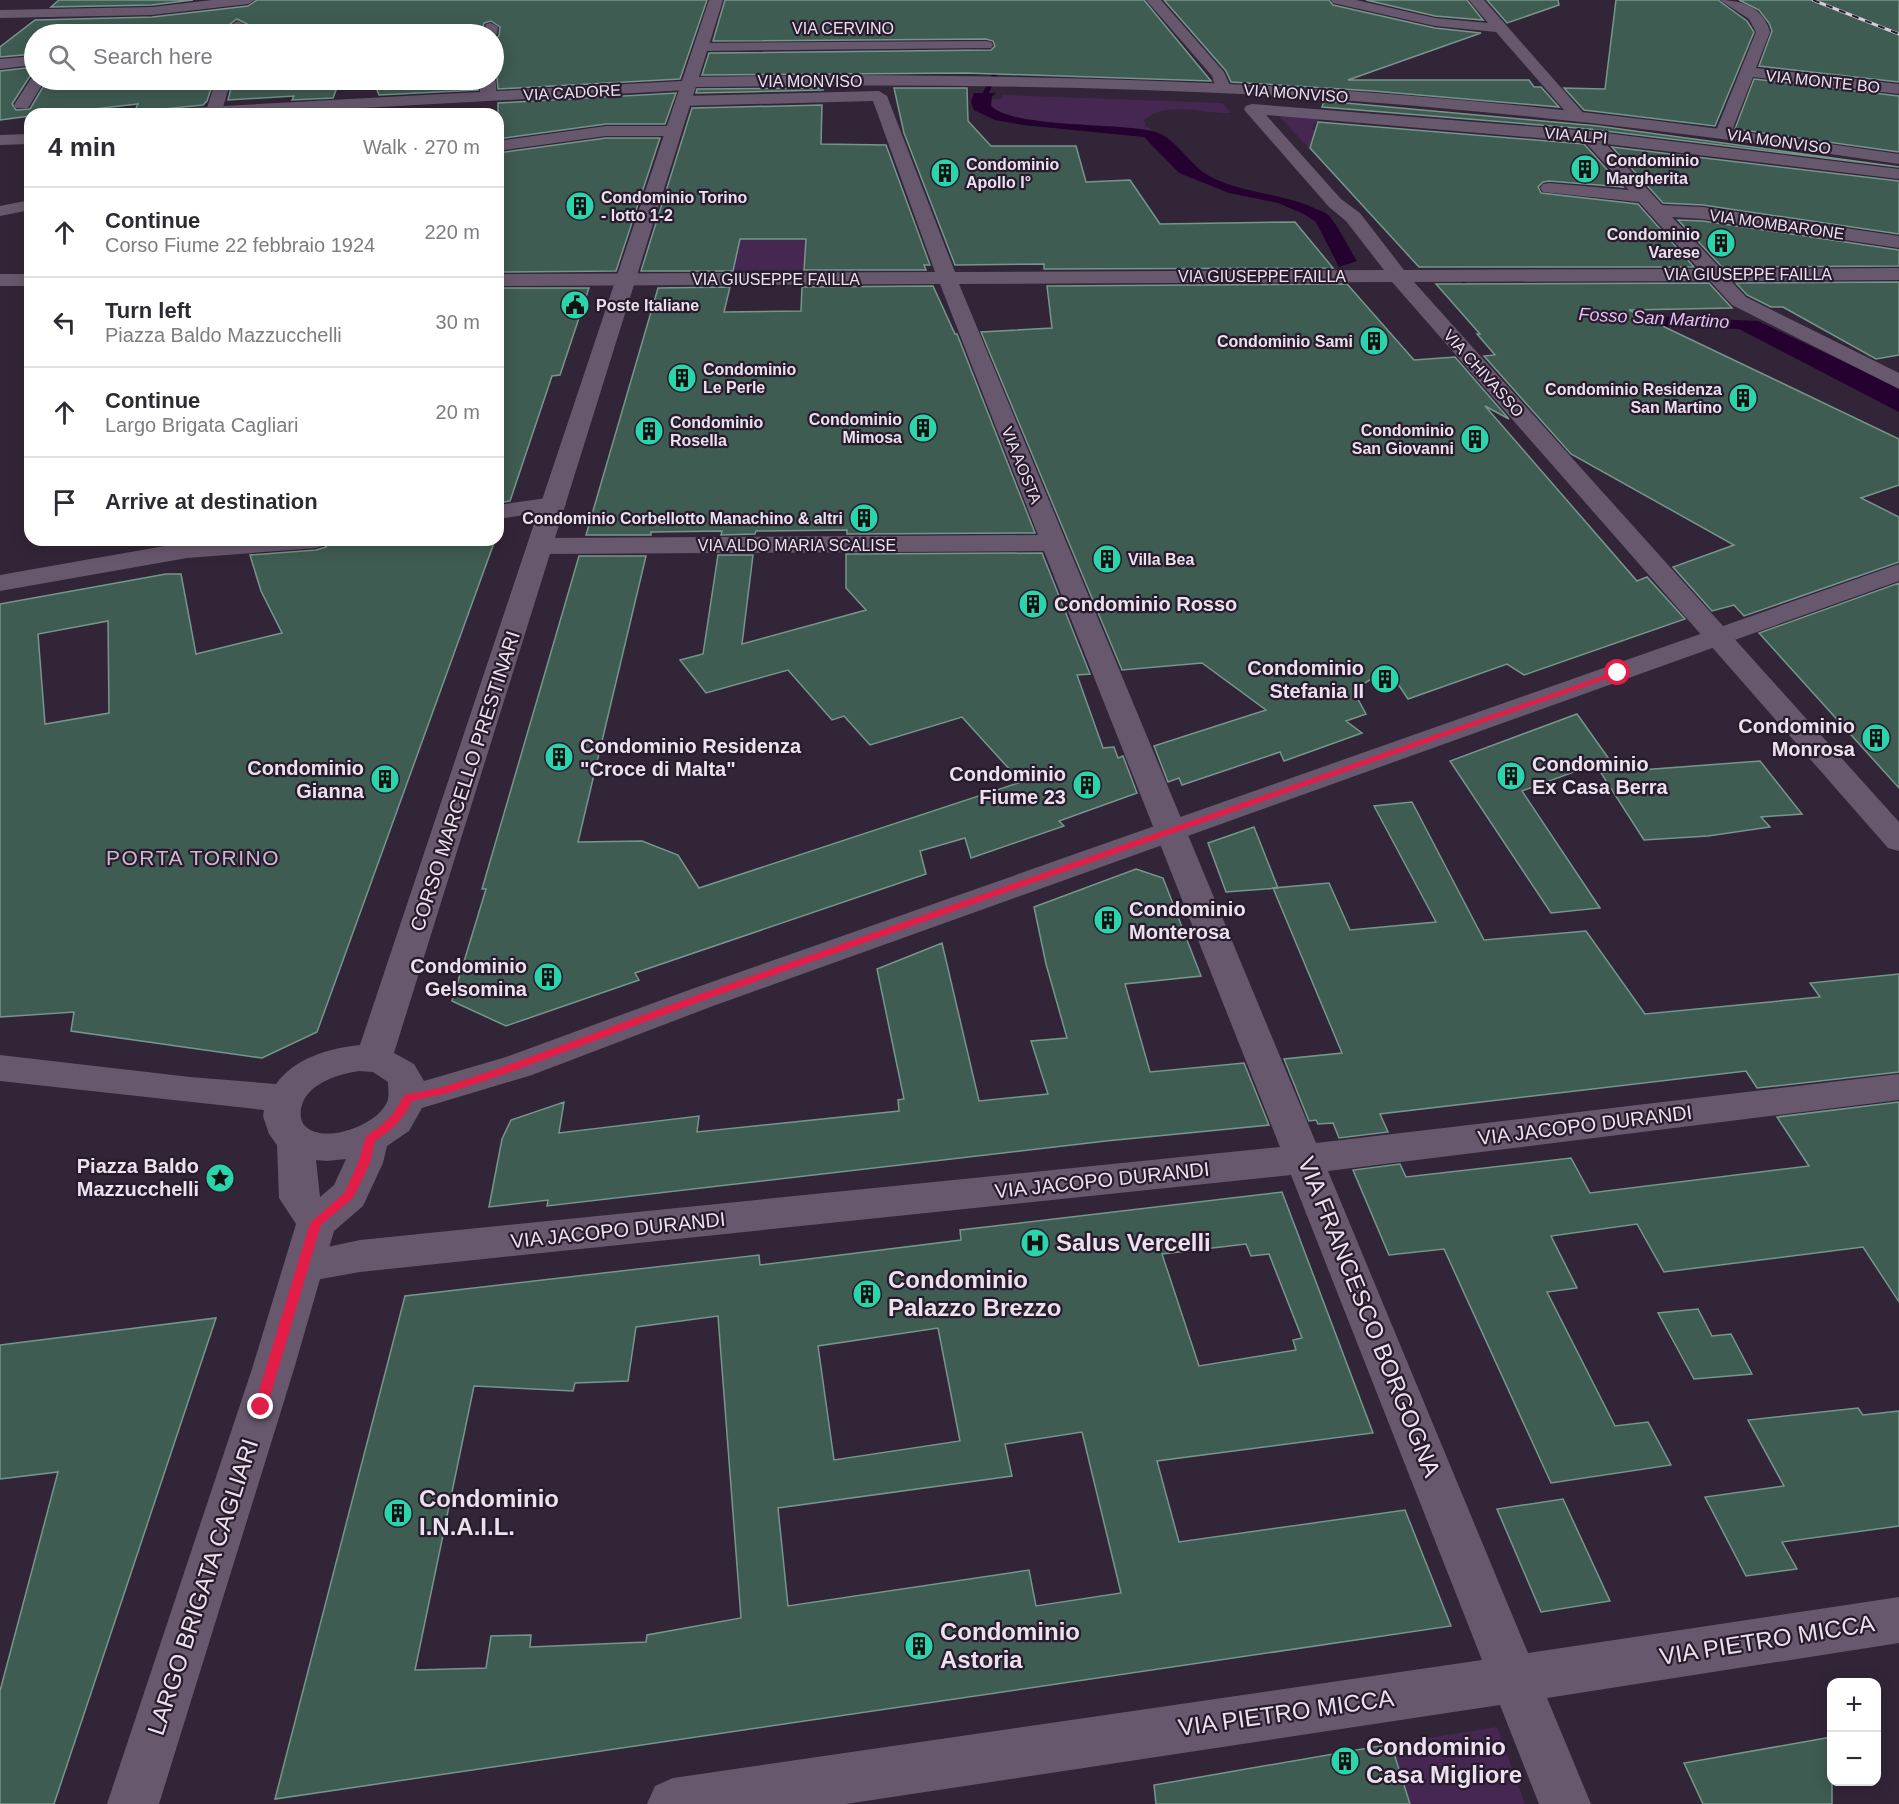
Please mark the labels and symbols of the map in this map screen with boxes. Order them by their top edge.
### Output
street label: VIA CERVINO [792,20,894,37]
street label: VIA MONTE BO [1765,67,1881,96]
street label: VIA MONVISO [758,73,862,90]
street label: VIA CADORE [523,81,621,104]
street label: VIA MONVISO [1243,81,1349,106]
street label: VIA ALPI [1544,124,1608,147]
street label: VIA MONVISO [1726,126,1832,157]
place label: Condominio Margherita [1606,152,1700,187]
building icon: Condominio Margherita [1569,153,1601,185]
place label: Condominio Apollo I° [966,156,1060,191]
building icon: Condominio Apollo I° [929,157,961,189]
place label: Condominio Torino - lotto 1-2 [601,189,748,224]
building icon: Condominio Torino - lotto 1-2 [564,190,596,222]
street label: VIA MOMBARONE [1708,207,1845,242]
place label: Condominio Varese [1607,226,1700,261]
building icon: Condominio Varese [1705,227,1737,259]
street label: VIA GIUSEPPE FAILLA [1664,266,1832,283]
street label: VIA GIUSEPPE FAILLA [1178,268,1346,285]
street label: VIA GIUSEPPE FAILLA [692,271,860,288]
public building icon: Poste Italiane [559,289,591,321]
place label: Poste Italiane [596,297,699,314]
water label: Fosso San Martino [1578,304,1730,332]
building icon: Condominio Sami [1358,325,1390,357]
street label: VIA CHIVASSO [1440,326,1527,420]
place label: Condominio Sami [1217,333,1353,350]
place label: Condominio Le Perle [703,361,797,396]
building icon: Condominio Le Perle [666,362,698,394]
place label: Condominio Residenza San Martino [1545,381,1722,416]
building icon: Condominio Residenza San Martino [1727,382,1759,414]
place label: Condominio Mimosa [809,411,902,446]
building icon: Condominio Mimosa [907,412,939,444]
place label: Condominio Rosella [670,414,764,449]
building icon: Condominio Rosella [633,415,665,447]
place label: Condominio San Giovanni [1352,422,1454,457]
building icon: Condominio San Giovanni [1459,423,1491,455]
street label: VIA AOSTA [998,424,1045,506]
building icon: Condominio Corbellotto Manachino & altri [848,502,880,534]
place label: Condominio Corbellotto Manachino & altri [522,510,843,527]
street label: VIA ALDO MARIA SCALISE [698,537,896,554]
building icon: Villa Bea [1091,543,1123,575]
place label: Villa Bea [1128,551,1195,568]
building icon: Condominio Rosso [1017,588,1049,620]
place label: Condominio Rosso [1054,593,1237,615]
street label: CORSO MARCELLO PRESTINARI [406,628,524,934]
place label: Condominio Stefania II [1247,657,1364,702]
route start [1604,659,1630,685]
building icon: Condominio Stefania II [1369,663,1401,695]
place label: Condominio Monrosa [1738,715,1856,760]
building icon: Condominio Monrosa [1860,722,1892,754]
place label: Condominio Residenza "Croce di Malta" [580,735,802,780]
building icon: Condominio Residenza "Croce di Malta" [543,741,575,773]
place label: Condominio Ex Casa Berra [1532,753,1669,798]
place label: Condominio Gianna [247,757,365,802]
building icon: Condominio Ex Casa Berra [1495,760,1527,792]
building icon: Condominio Gianna [369,763,401,795]
place label: Condominio Fiume 23 [949,763,1066,808]
building icon: Condominio Fiume 23 [1071,769,1103,801]
district label: PORTA TORINO [106,846,280,869]
place label: Condominio Monterosa [1129,898,1246,943]
building icon: Condominio Monterosa [1092,904,1124,936]
place label: Condominio Gelsomina [410,955,528,1000]
building icon: Condominio Gelsomina [532,961,564,993]
street label: VIA JACOPO DURANDI [1477,1101,1693,1149]
street label: VIA FRANCESCO BORGOGNA [1293,1153,1446,1481]
place label: Piazza Baldo Mazzucchelli [77,1155,199,1200]
street label: VIA JACOPO DURANDI [994,1158,1210,1202]
place icon: Piazza Baldo Mazzucchelli [204,1162,236,1194]
street label: VIA JACOPO DURANDI [510,1208,726,1252]
hospital icon: Salus Vercelli [1019,1227,1051,1259]
place label: Salus Vercelli [1056,1229,1211,1256]
place label: Condominio Palazzo Brezzo [888,1266,1061,1321]
building icon: Condominio Palazzo Brezzo [851,1278,883,1310]
route end [247,1393,273,1419]
street label: LARGO BRIGATA CAGLIARI [142,1435,263,1738]
place label: Condominio I.N.A.I.L. [419,1485,559,1540]
building icon: Condominio I.N.A.I.L. [382,1497,414,1529]
street label: VIA PIETRO MICCA [1657,1609,1876,1670]
place label: Condominio Astoria [940,1618,1080,1673]
building icon: Condominio Astoria [903,1630,935,1662]
street label: VIA PIETRO MICCA [1176,1684,1395,1741]
place label: Condominio Casa Migliore [1366,1733,1522,1788]
building icon: Condominio Casa Migliore [1329,1745,1361,1777]

